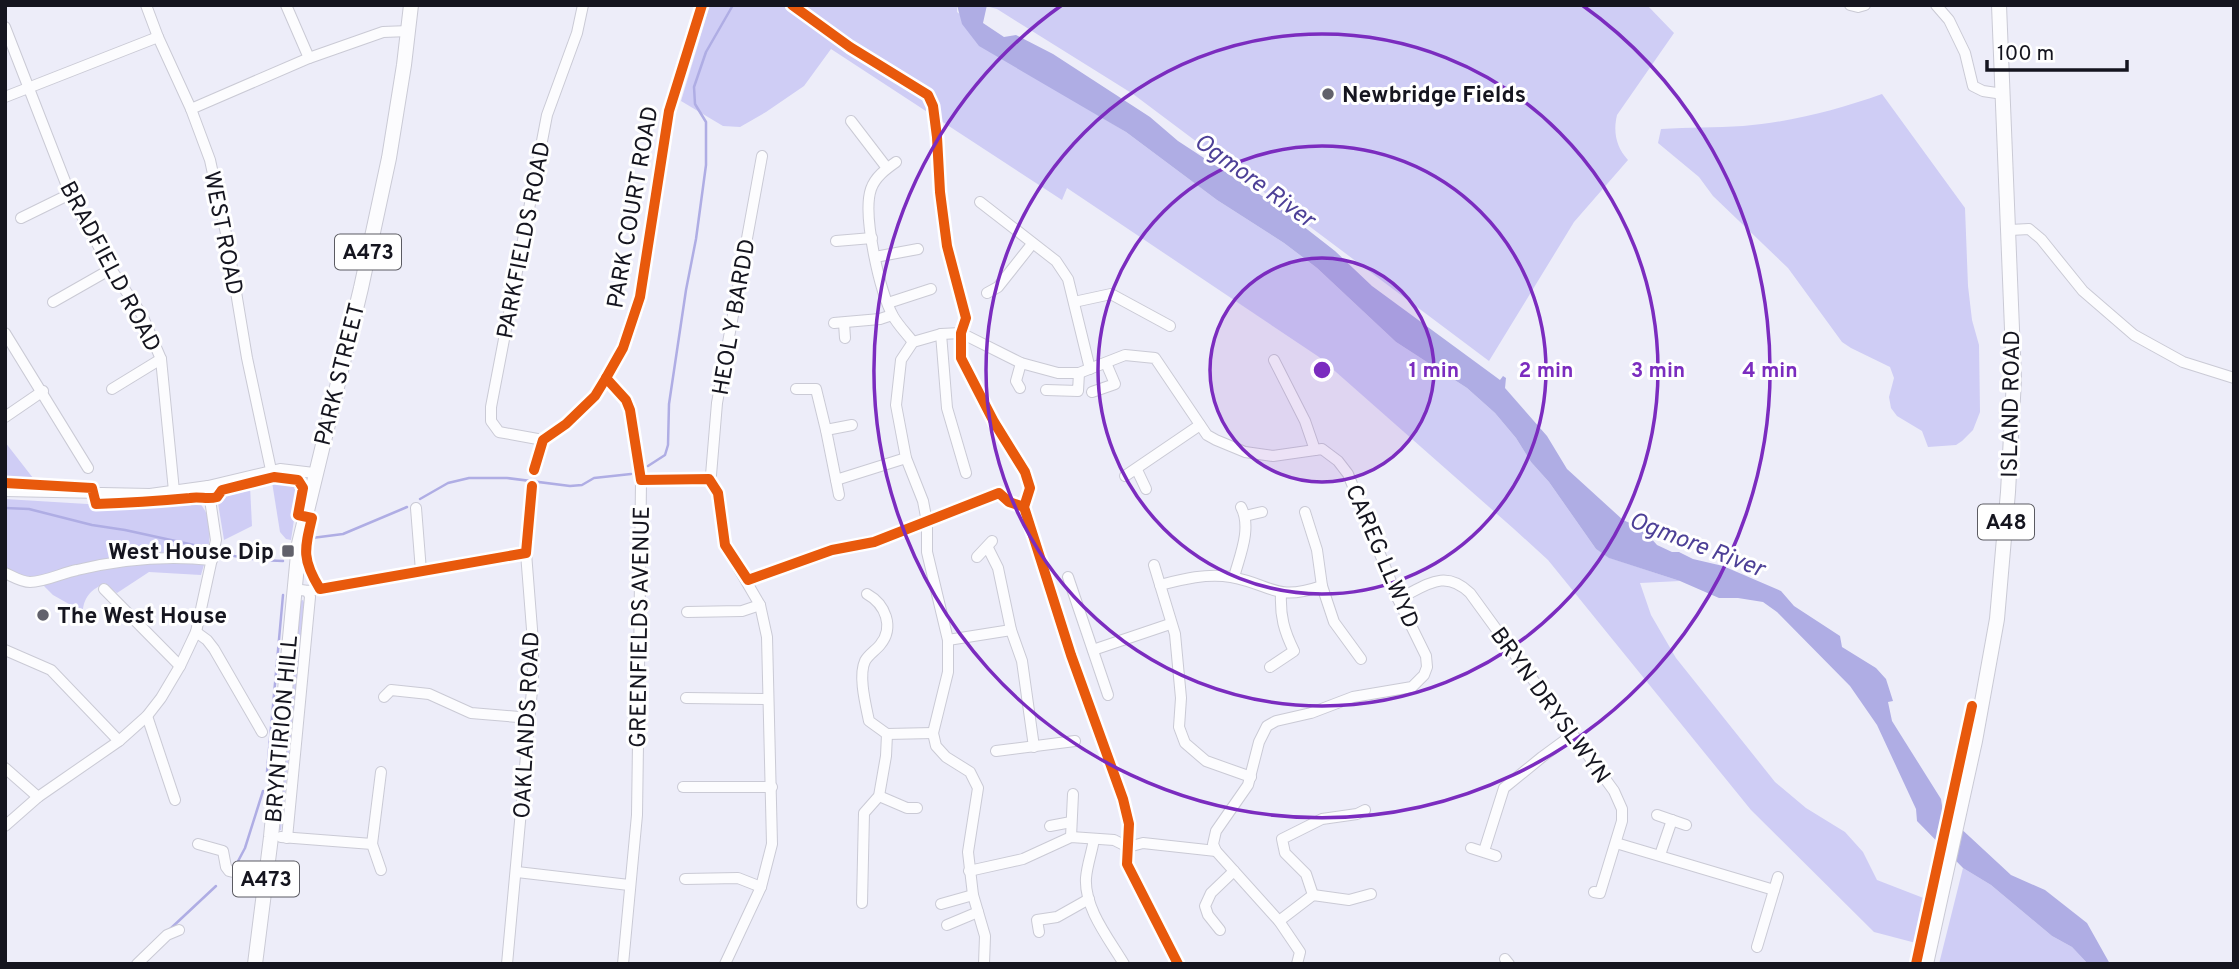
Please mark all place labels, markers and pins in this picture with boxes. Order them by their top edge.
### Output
place label: Newbridge Fields [1342,82,1526,111]
marker: Newbridge Fields [1320,86,1336,102]
centre of rings [1310,358,1334,382]
place label: West House Dip [108,539,274,568]
marker: West House Dip [280,543,296,559]
place label: The West House [57,603,227,632]
marker: The West House [35,607,51,623]

